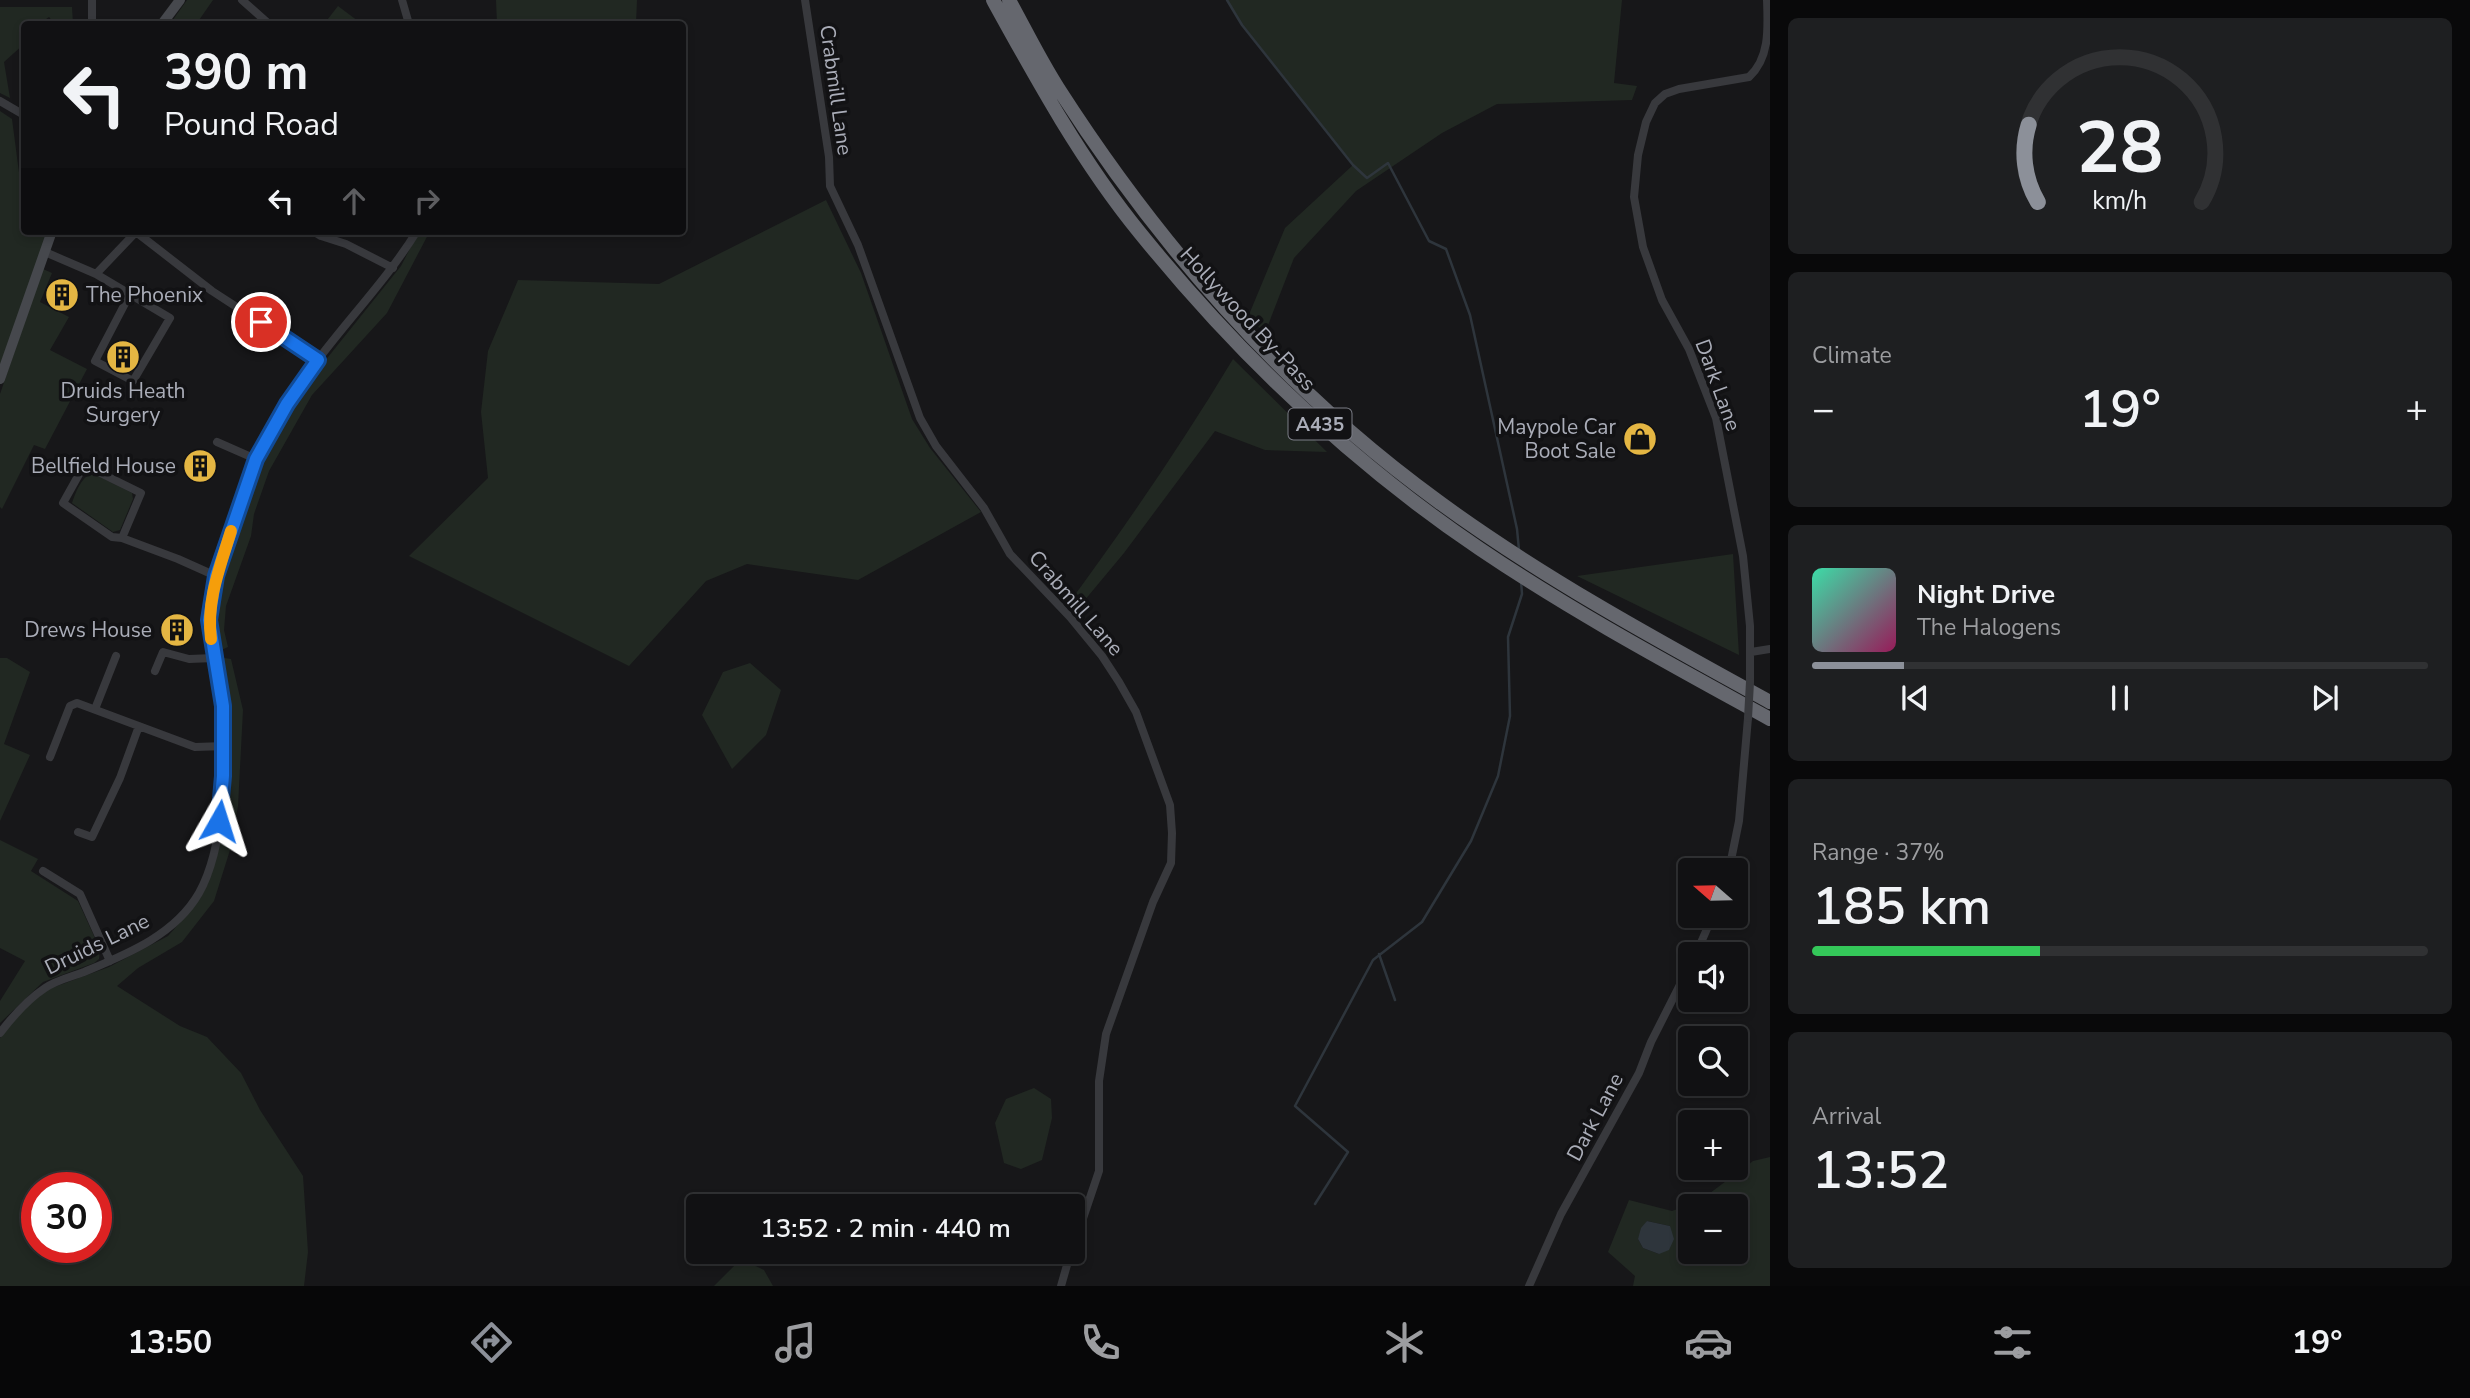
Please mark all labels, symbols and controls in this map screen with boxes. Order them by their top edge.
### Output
street label: Crabmill Lane [813,23,859,157]
text: 390 m [164,39,308,106]
icon: left [49,49,140,140]
text: 28 [2076,98,2164,198]
text: Pound Road [164,103,339,146]
icon: left [262,182,300,220]
icon: ahead [335,182,373,220]
icon: right [408,182,446,220]
text: km/h [2092,184,2148,218]
street label: Hollywood By-Pass [1174,241,1322,397]
building icon: The Phoenix [43,276,81,314]
place label: The Phoenix [86,281,203,309]
pin [231,292,291,352]
icon: arrive [242,303,280,341]
street label: Dark Lane [1688,335,1748,435]
building icon: Druids Heath Surgery [104,338,142,376]
text: Climate [1812,340,1892,371]
text: 19° [2079,374,2161,445]
place label: Druids Heath Surgery [60,377,186,429]
text: − [1812,384,1835,435]
text: + [2405,384,2428,435]
road number: A435 [1288,408,1352,440]
place label: Maypole Car Boot Sale [1497,413,1616,465]
shop icon: Maypole Car Boot Sale [1621,420,1659,458]
building icon: Bellfield House [181,447,219,485]
place label: Bellfield House [31,452,176,480]
street label: Crabmill Lane [1022,544,1130,662]
text: Night Drive [1917,577,2055,612]
building icon: Drews House [158,611,196,649]
text: The Halogens [1917,612,2061,643]
place label: Drews House [24,616,152,644]
icon: previous [1896,679,1934,717]
icon: pause [2101,679,2139,717]
icon: next [2306,679,2344,717]
position arrow [182,784,256,858]
text: Range · 37% [1812,837,1944,868]
north arrow [1678,858,1748,928]
map controls [1678,858,1748,1264]
text: 185 km [1812,871,1991,942]
street label: Druids Lane [40,907,154,981]
button: sound [1678,942,1748,1012]
button: search [1678,1026,1748,1096]
street label: Dark Lane [1560,1068,1630,1166]
text: Arrival [1812,1101,1881,1132]
button: + [1678,1110,1748,1180]
text: 13:52 [1812,1135,1949,1206]
speed limit sign: 30 [21,1172,112,1263]
button: − [1678,1194,1748,1264]
text: 13:52 · 2 min · 440 m [760,1211,1011,1246]
icon: directions [467,1318,516,1367]
icon: music [771,1318,820,1367]
icon: phone [1076,1318,1125,1367]
icon: climate [1380,1318,1429,1367]
icon: car [1684,1318,1733,1367]
icon: filters [1988,1318,2037,1367]
text: 13:50 [128,1321,212,1364]
text: 19° [2292,1321,2342,1364]

